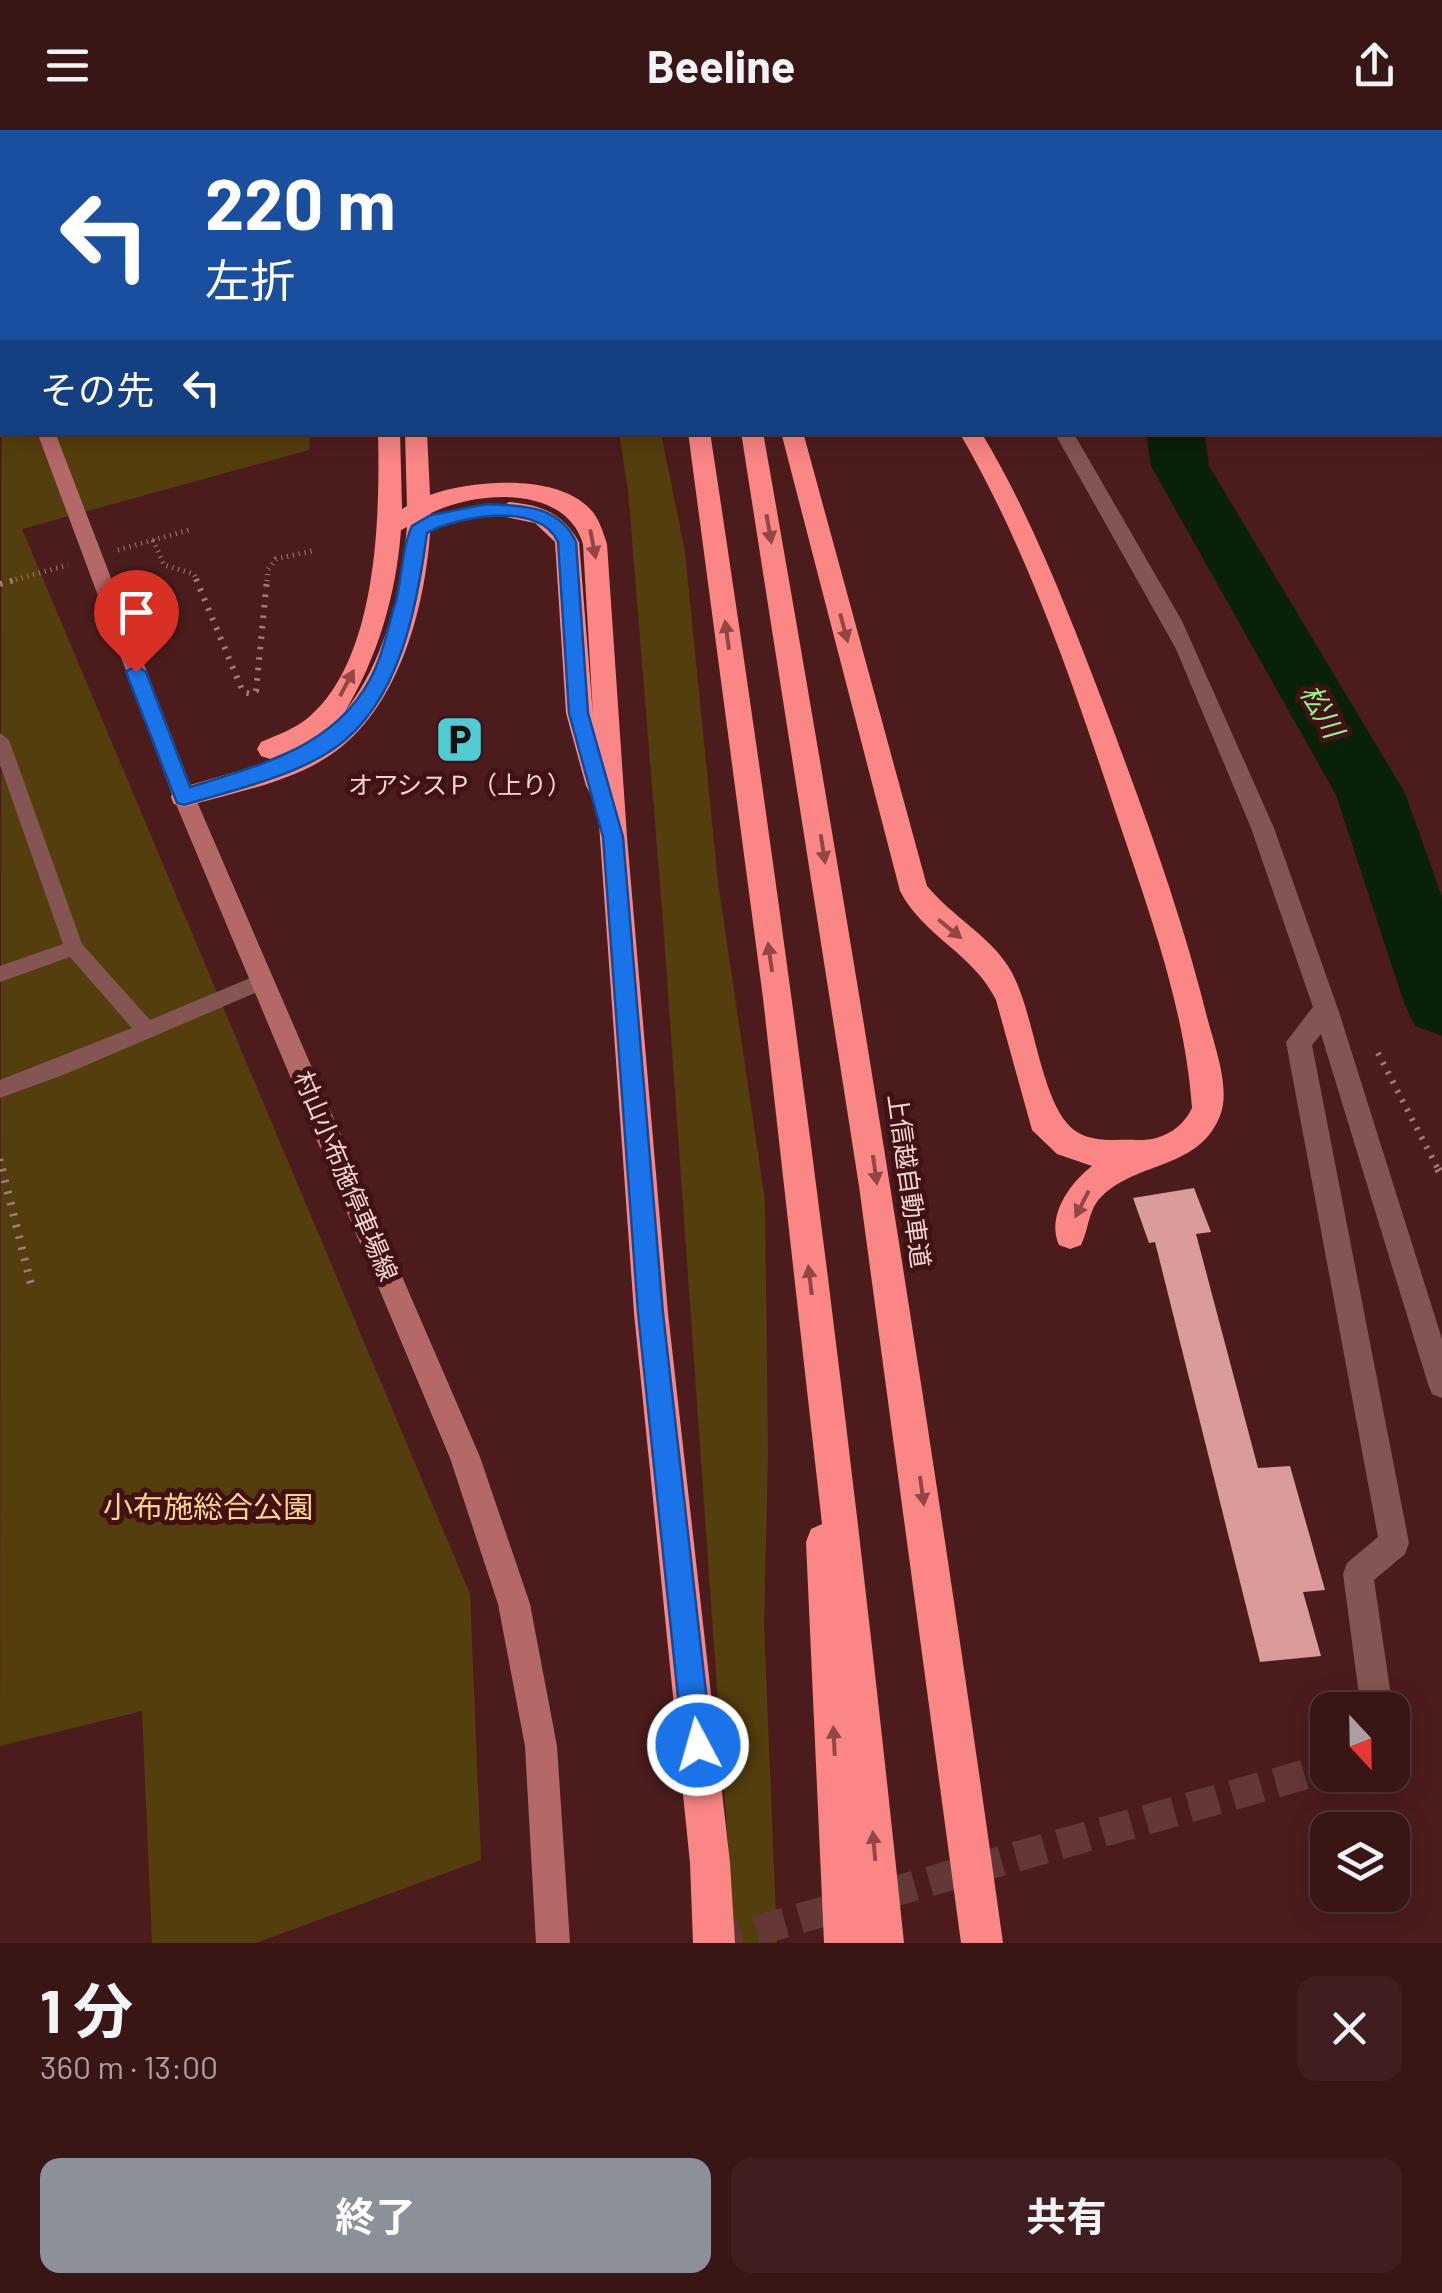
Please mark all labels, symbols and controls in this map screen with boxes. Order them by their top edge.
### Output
icon: menu [40,38,95,93]
text: Beeline [647,38,795,92]
icon: share [1347,38,1402,93]
text: 220 m [205,160,396,244]
icon: left [40,170,170,300]
text: 左折 [205,252,295,306]
icon: left [174,360,229,415]
text: その先 [40,366,154,412]
one-way arrow [762,513,777,545]
one-way arrow [586,529,601,561]
pin [94,570,179,673]
icon: arrive [109,585,164,640]
one-way arrow [837,613,853,644]
one-way arrow [718,619,734,650]
one-way arrow [338,668,355,697]
water label: 松川 [1294,678,1353,746]
parking icon: オアシスＰ（上り） [434,713,486,765]
place label: オアシスＰ（上り） [348,769,572,799]
one-way arrow [816,834,832,865]
one-way arrow [938,918,963,939]
one-way arrow [761,941,777,972]
street label: 村山小布施停車場線 [289,1066,405,1285]
street label: 上信越自動車道 [883,1092,937,1270]
one-way arrow [868,1154,884,1186]
one-way arrow [1073,1190,1090,1219]
one-way arrow [802,1263,818,1295]
one-way arrow [915,1476,930,1508]
park label: 小布施総合公園 [103,1488,313,1524]
north arrow [1310,1692,1410,1792]
map controls [1310,1692,1410,1912]
position arrow [646,1693,750,1797]
one-way arrow [826,1724,842,1756]
button: layers [1310,1812,1410,1912]
one-way arrow [865,1829,881,1861]
text: 1 分 [40,1973,133,2045]
button: close [1297,1976,1402,2081]
text: 360 m · 13:00 [40,2047,218,2085]
button: 終了 [40,2158,711,2273]
button: 共有 [731,2158,1402,2273]

